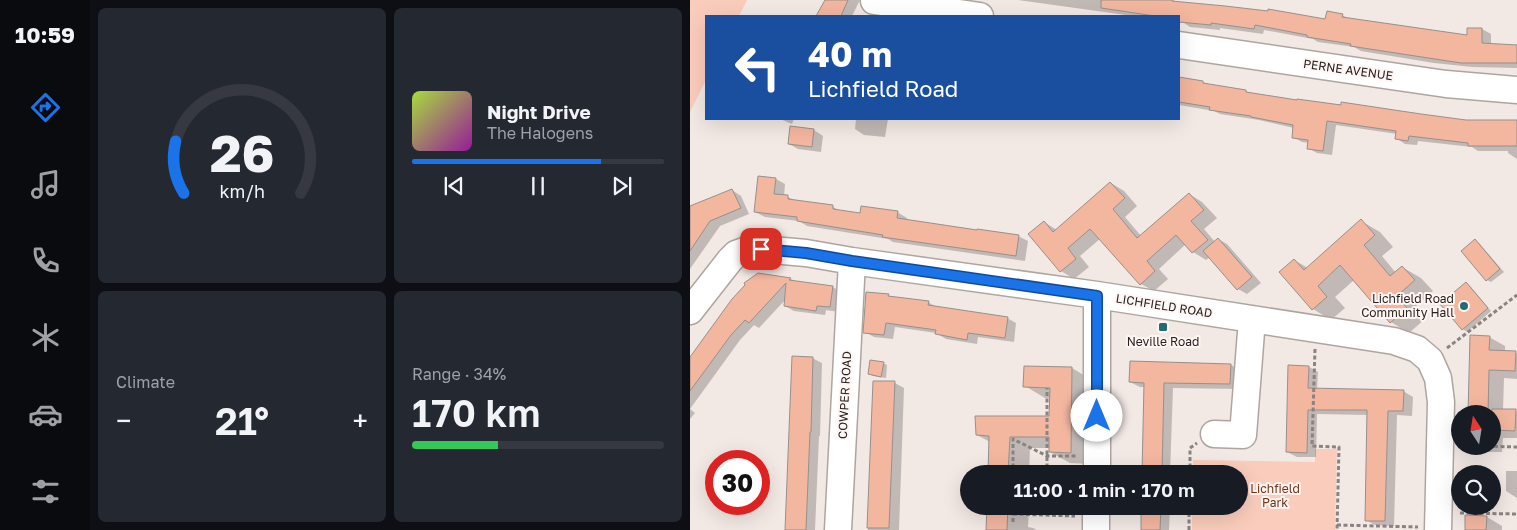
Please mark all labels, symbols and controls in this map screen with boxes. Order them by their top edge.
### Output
text: 10:59 [15,21,75,48]
text: 40 m [808,33,892,75]
icon: left [725,35,790,100]
street label: PERNE AVENUE [1302,56,1394,83]
text: Lichfield Road [808,75,958,102]
icon: directions [28,90,63,125]
text: Night Drive [487,100,591,123]
text: 26 [210,121,274,183]
text: The Halogens [487,123,593,143]
icon: music [28,167,63,202]
icon: previous [440,172,468,200]
icon: pause [524,172,552,200]
icon: next [608,172,636,200]
text: km/h [219,180,265,202]
pin [740,228,782,270]
icon: arrive [747,235,775,263]
icon: phone [28,243,63,278]
street label: LICHFIELD ROAD [1115,290,1213,321]
place label: Lichfield Road Community Hall [1361,291,1454,320]
marker: Lichfield Road Community Hall [1458,300,1470,312]
icon: climate [28,320,63,355]
marker: Neville Road [1157,321,1169,333]
place label: Neville Road [1127,334,1199,349]
street label: COWPER ROAD [835,351,854,439]
text: Range · 34% [412,364,506,384]
text: Climate [116,372,175,392]
position arrow [1070,389,1122,441]
text: 170 km [412,390,541,435]
icon: car [28,397,63,432]
text: 21° [215,398,269,443]
text: − [116,404,131,437]
text: + [353,404,368,437]
north arrow [1451,405,1501,455]
map controls [1451,405,1501,515]
speed limit sign: 30 [705,450,770,515]
button: search [1451,465,1501,515]
icon: filters [28,474,63,509]
text: 11:00 · 1 min · 170 m [1013,478,1195,501]
park label: Lichfield Park [1250,481,1300,510]

